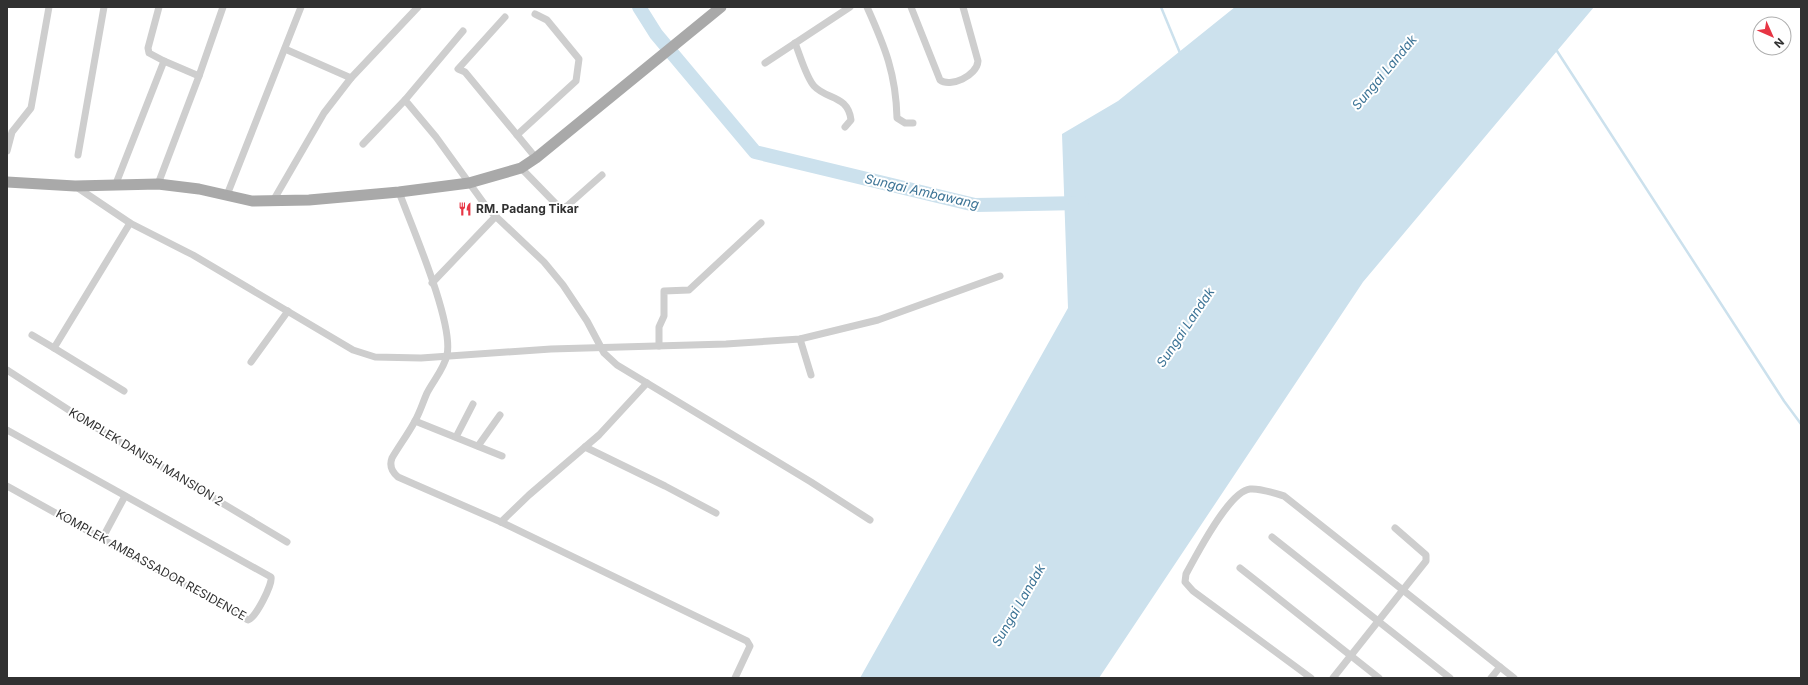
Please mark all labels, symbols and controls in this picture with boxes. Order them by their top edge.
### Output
north arrow [1752,16,1792,56]
water label: Sungai Landak [1348,31,1420,113]
text: N [1771,35,1787,51]
water label: Sungai Ambawang [863,170,981,212]
restaurant icon: RM. Padang Tikar [457,201,473,217]
place label: RM. Padang Tikar [476,201,579,216]
water label: Sungai Landak [1152,283,1218,370]
street label: KOMPLEK DANISH MANSION 2 [66,404,226,509]
street label: KOMPLEK AMBASSADOR RESIDENCE [53,506,249,623]
water label: Sungai Landak [988,560,1049,649]

